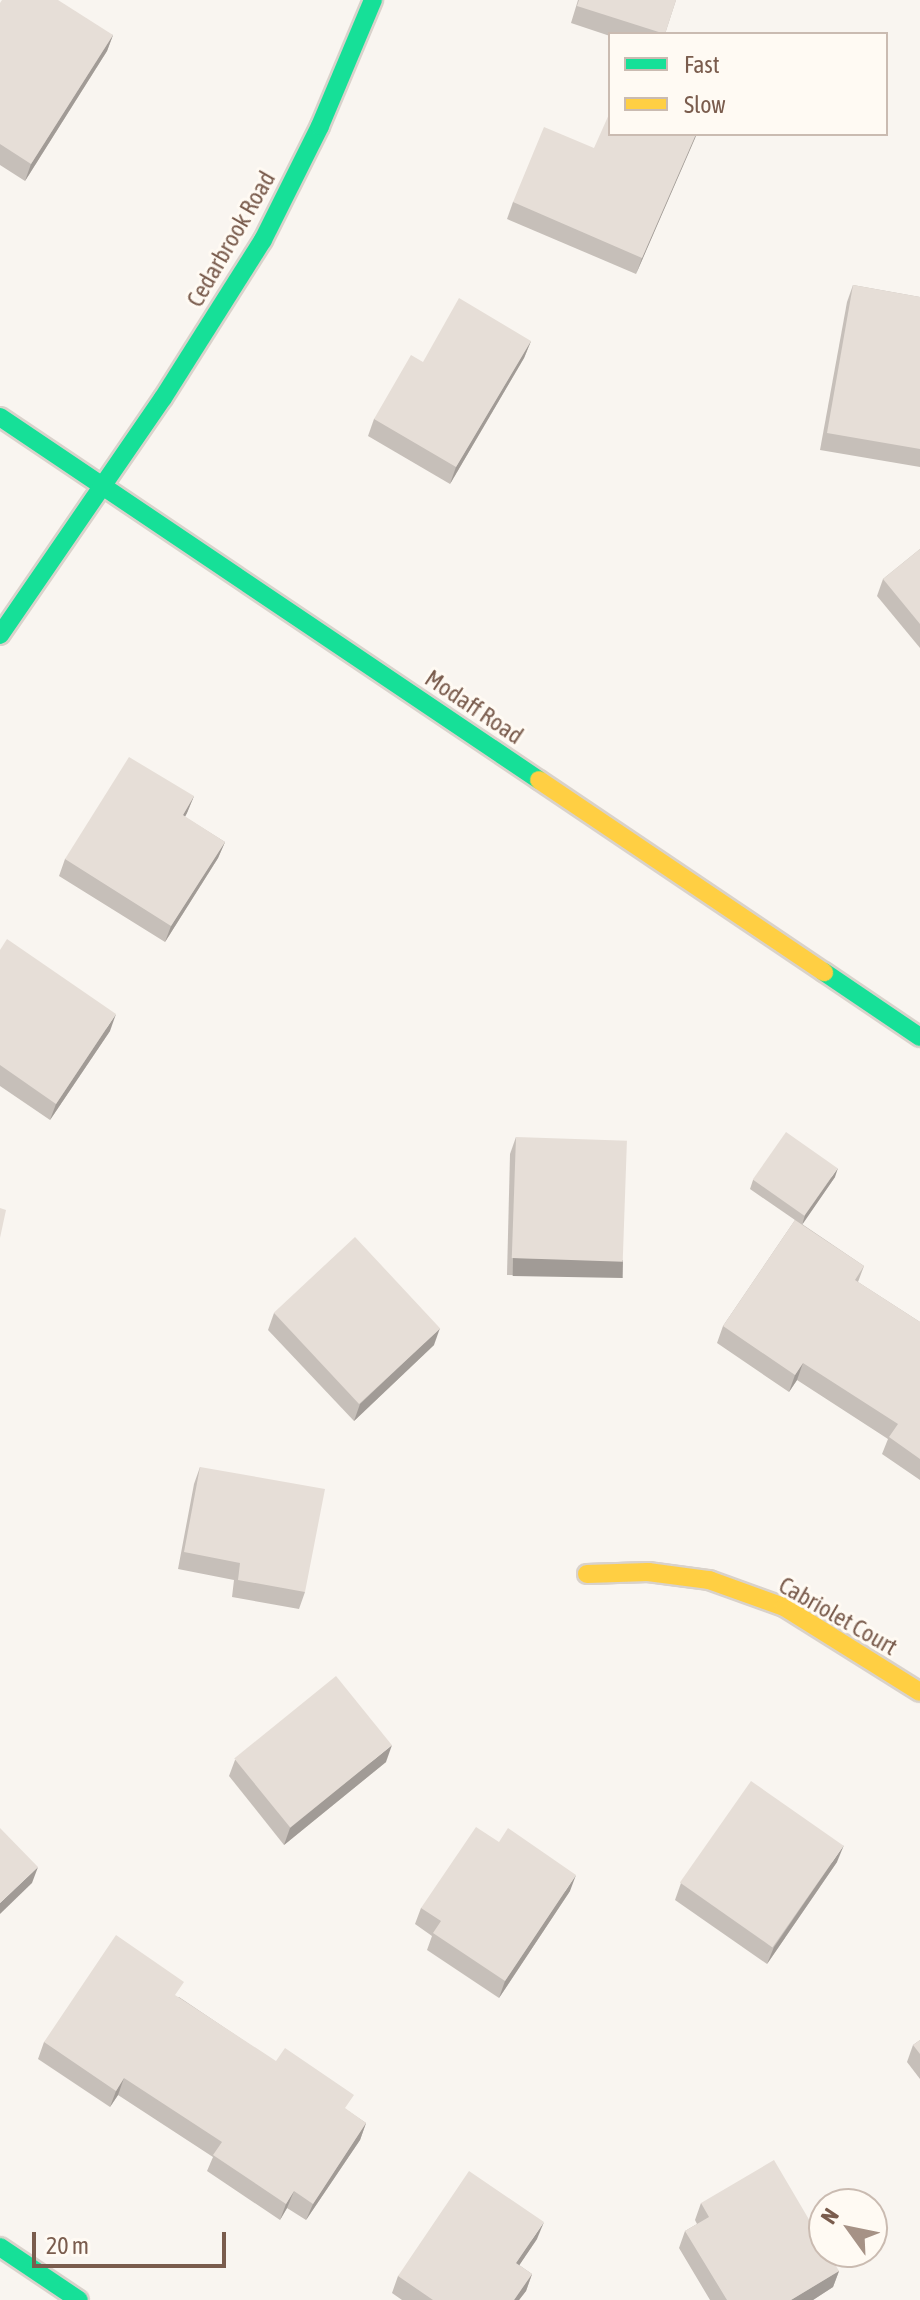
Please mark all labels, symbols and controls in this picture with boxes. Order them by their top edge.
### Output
legend [608,32,888,136]
text: Fast [684,51,720,78]
text: Slow [684,91,726,118]
street label: Cedarbrook Road [181,166,281,312]
street label: Modaff Road [420,664,528,750]
street label: Cabriolet Court [774,1571,902,1661]
north arrow [808,2188,888,2268]
text: N [815,2203,844,2229]
scale bar [36,2216,230,2266]
text: 20 m [46,2232,89,2259]

